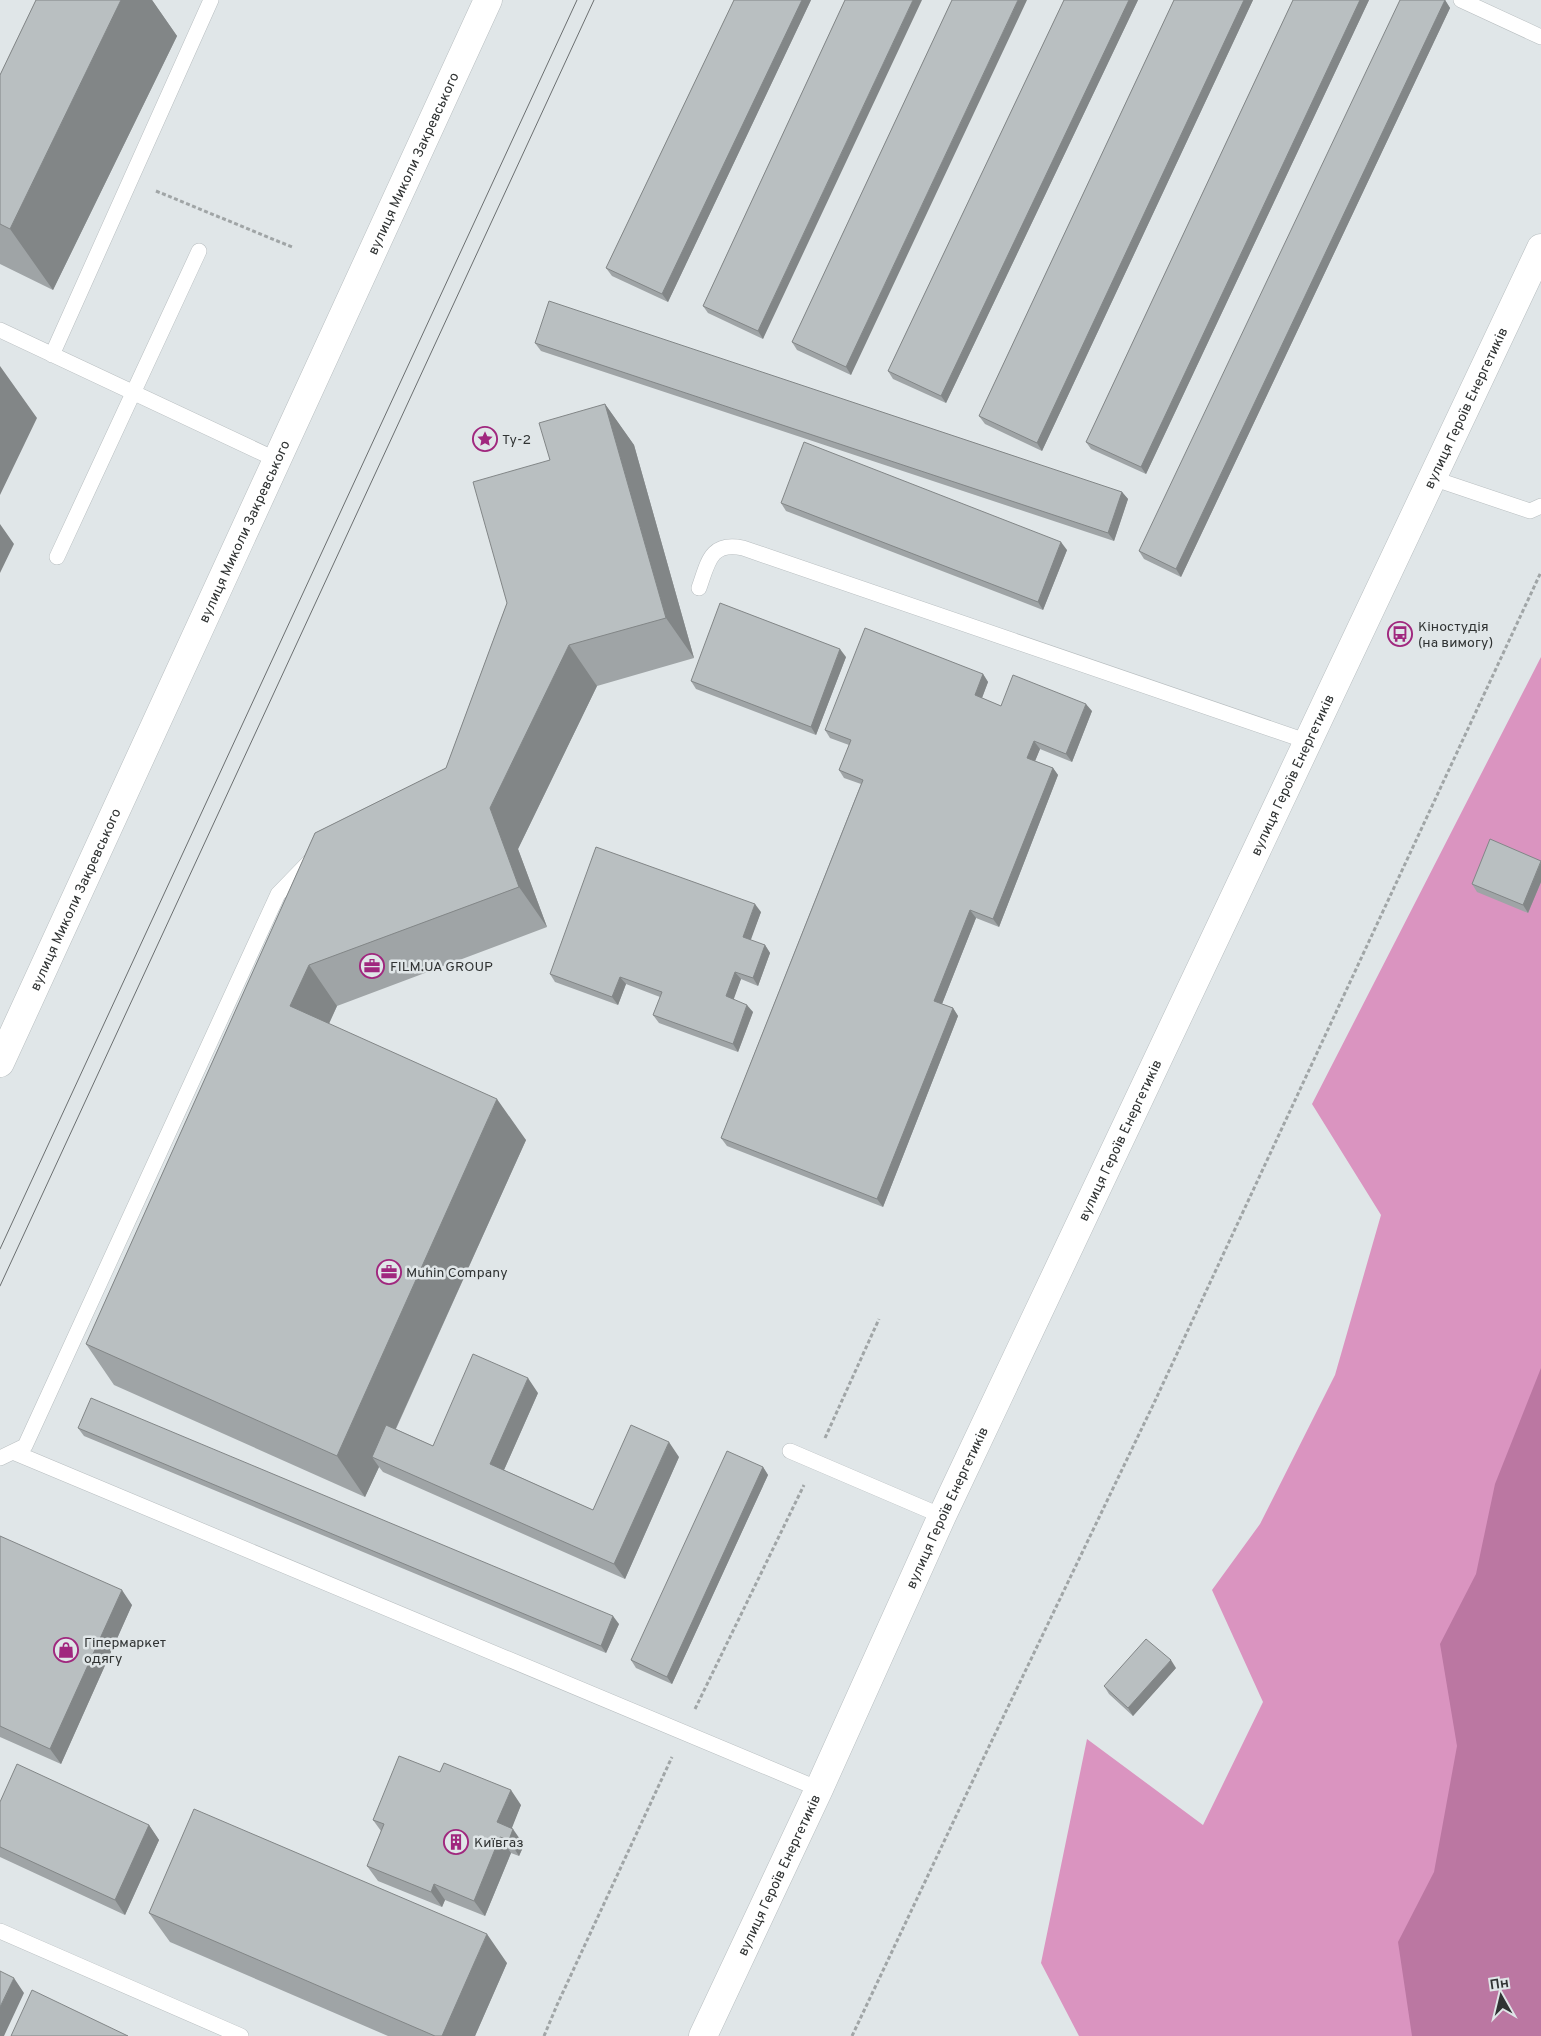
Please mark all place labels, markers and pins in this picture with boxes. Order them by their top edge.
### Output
place icon: Ту-2 [472,426,498,452]
place label: Ту-2 [502,432,531,449]
place label: Кіностудія (на вимогу) [1418,619,1493,652]
bus stop icon: Кіностудія (на вимогу) [1387,621,1413,647]
office icon: FILM.UA GROUP [359,953,385,979]
place label: FILM.UA GROUP [390,959,493,976]
office icon: Muhin Company [376,1259,402,1285]
place label: Muhin Company [406,1265,508,1282]
place label: Гіпермаркет одягу [84,1635,166,1668]
shop icon: Гіпермаркет одягу [53,1637,79,1663]
building icon: Київгаз [443,1829,469,1855]
place label: Київгаз [474,1835,524,1852]

